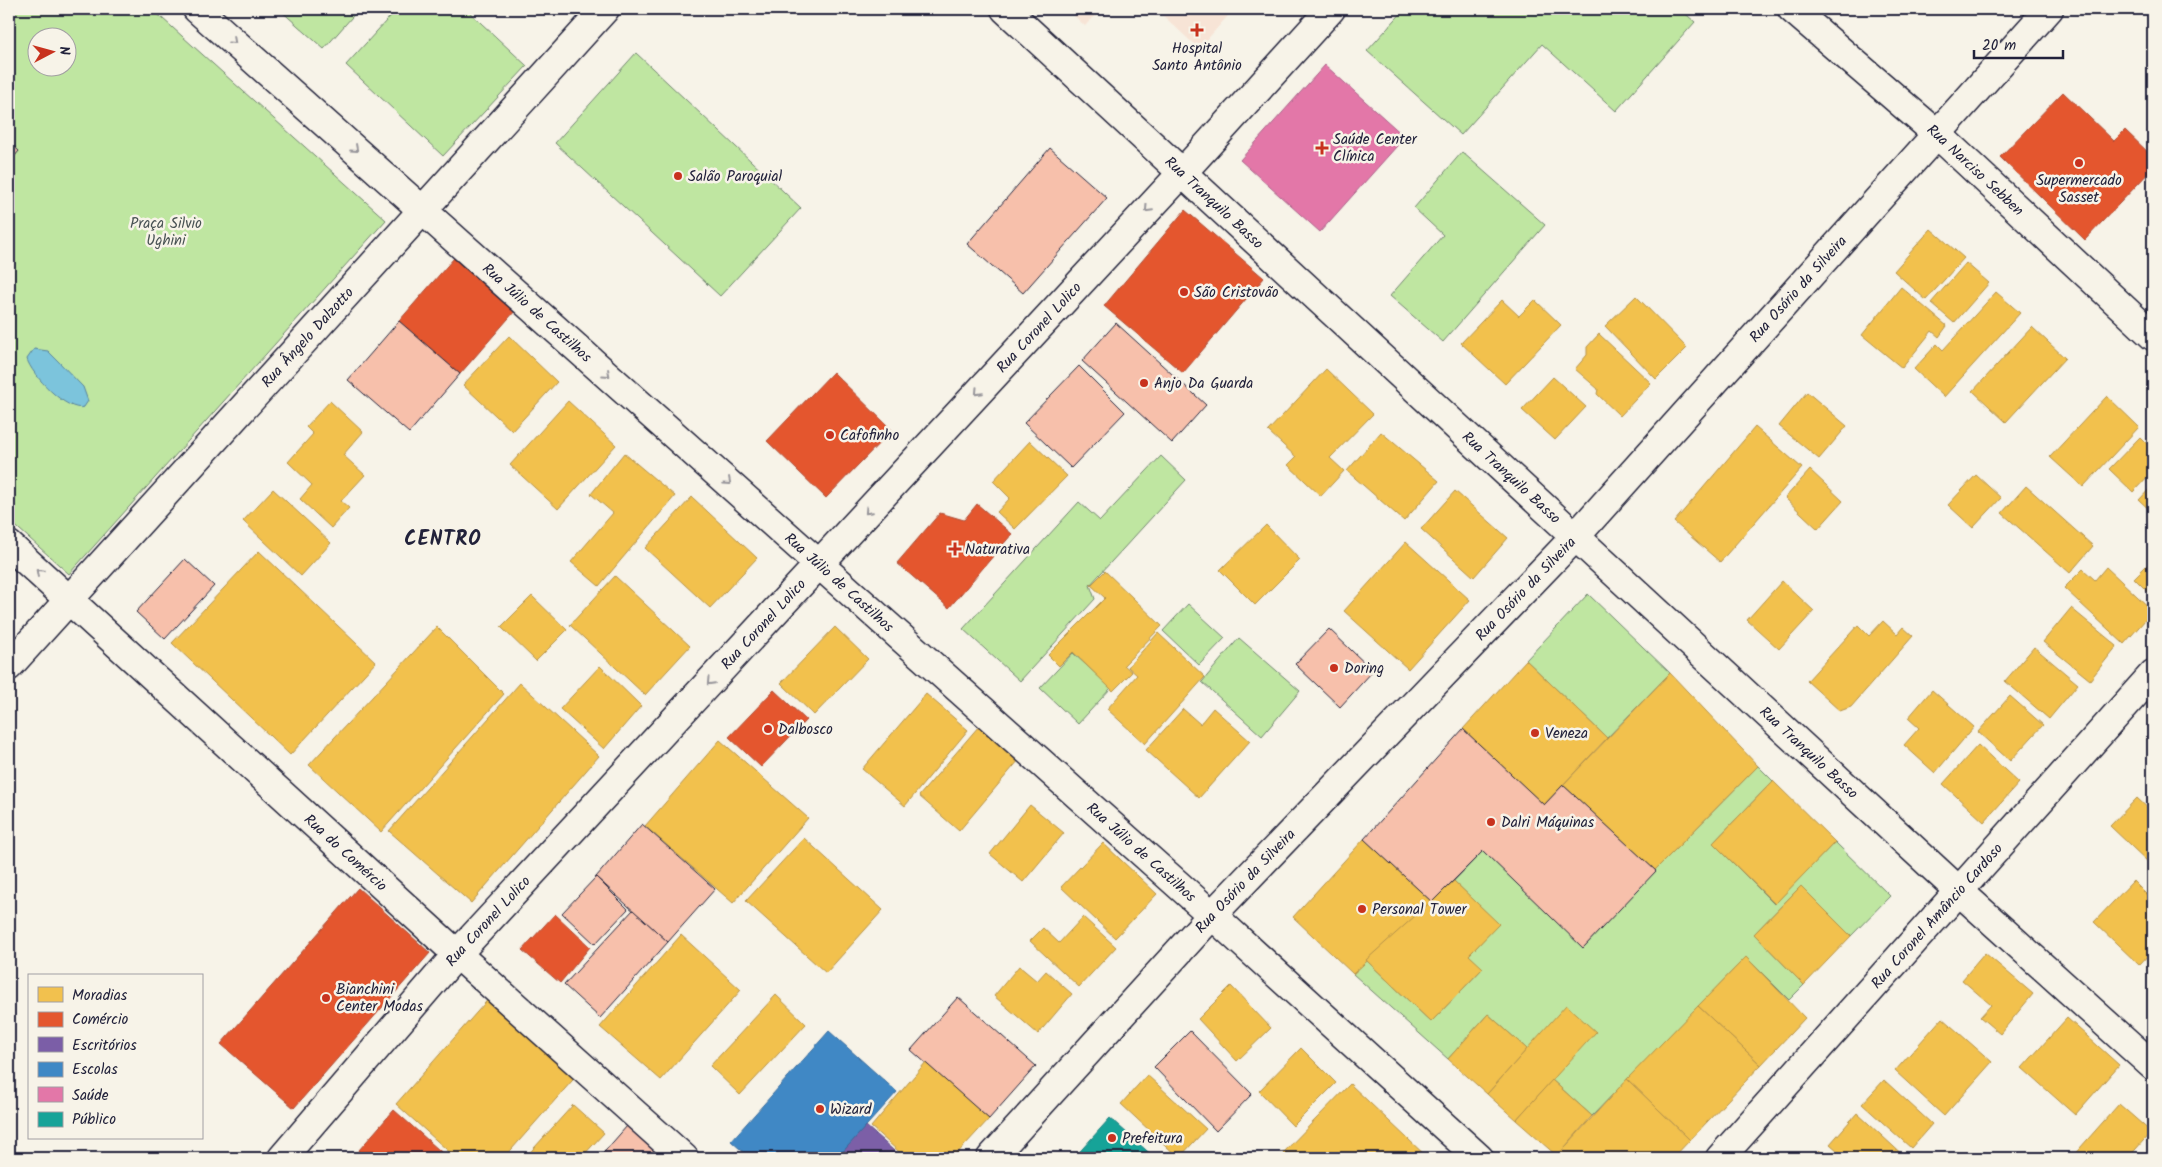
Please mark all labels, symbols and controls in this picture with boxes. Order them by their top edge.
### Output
marker: Hospital Santo Antônio [1190,23,1204,37]
north arrow [28,28,78,78]
scale bar [1974,28,2063,60]
text: 20 m [1982,34,2016,58]
one-way arrow [228,35,237,44]
place label: Hospital Santo Antônio [1152,37,1242,78]
text: N [53,45,75,56]
street label: Rua Narciso Sebben [1921,119,2029,222]
place label: Saúde Center Clínica [1333,128,1418,169]
marker: Saúde Center Clínica [1315,141,1329,155]
one-way arrow [349,144,358,153]
street label: Rua Tranquilo Basso [1159,151,1269,256]
marker: Supermercado Sasset [2073,157,2085,169]
place label: Salão Paroquial [688,165,782,189]
place label: Supermercado Sasset [2036,169,2122,210]
marker: Salão Paroquial [672,170,684,182]
one-way arrow [1145,203,1154,212]
park label: Praça Silvio Ughini [130,212,202,253]
street label: Rua Osório da Silveira [1744,230,1853,349]
street label: Rua Júlio de Castilhos [476,258,597,369]
street label: Rua Coronel Lolico [991,277,1088,379]
place label: São Cristovão [1194,281,1279,305]
street label: Rua Ângelo Dalzotto [256,282,360,394]
marker: São Cristovão [1178,286,1190,298]
one-way arrow [601,368,610,377]
place label: Anjo Da Guarda [1154,372,1253,396]
marker: Anjo Da Guarda [1138,377,1150,389]
one-way arrow [975,386,984,395]
place label: Cafofinho [840,424,899,448]
street label: Rua Tranquilo Basso [1456,426,1566,530]
marker: Cafofinho [824,429,836,441]
one-way arrow [722,476,731,485]
one-way arrow [865,506,874,515]
district label: CENTRO [404,524,482,556]
street label: Rua Júlio de Castilhos [778,527,899,639]
street label: Rua Osório da Silveira [1470,531,1582,647]
place label: Naturativa [965,538,1030,562]
marker: Naturativa [949,543,961,555]
one-way arrow [35,569,44,578]
street label: Rua Coronel Lolico [716,574,813,676]
place label: Doring [1344,657,1384,681]
marker: Doring [1328,662,1340,674]
one-way arrow [707,676,716,685]
street label: Rua Tranquilo Basso [1753,701,1863,805]
place label: Dalbosco [778,718,833,742]
place label: Veneza [1545,722,1588,746]
marker: Dalbosco [762,723,774,735]
marker: Veneza [1529,727,1541,739]
street label: Rua Júlio de Castilhos [1080,797,1202,909]
street label: Rua do Comércio [298,809,392,898]
place label: Dalri Máquinas [1501,811,1595,835]
marker: Dalri Máquinas [1485,816,1497,828]
street label: Rua Osório da Silveira [1190,824,1302,939]
street label: Rua Coronel Amâncio Cardoso [1866,838,2009,995]
street label: Rua Coronel Lolico [440,870,537,972]
place label: Personal Tower [1372,898,1467,922]
marker: Personal Tower [1356,903,1368,915]
legend [28,974,202,1140]
place label: Bianchini Center Modas [336,978,423,1019]
text: Moradias [72,984,128,1008]
marker: Bianchini Center Modas [320,992,332,1004]
text: Comércio [72,1008,129,1032]
text: Escritórios [72,1034,137,1058]
text: Escolas [72,1058,118,1082]
text: Saúde [72,1084,109,1108]
place label: Wizard [830,1098,872,1122]
marker: Wizard [814,1103,826,1115]
text: Público [72,1108,116,1132]
place label: Prefeitura [1122,1127,1183,1151]
marker: Prefeitura [1106,1132,1118,1144]

